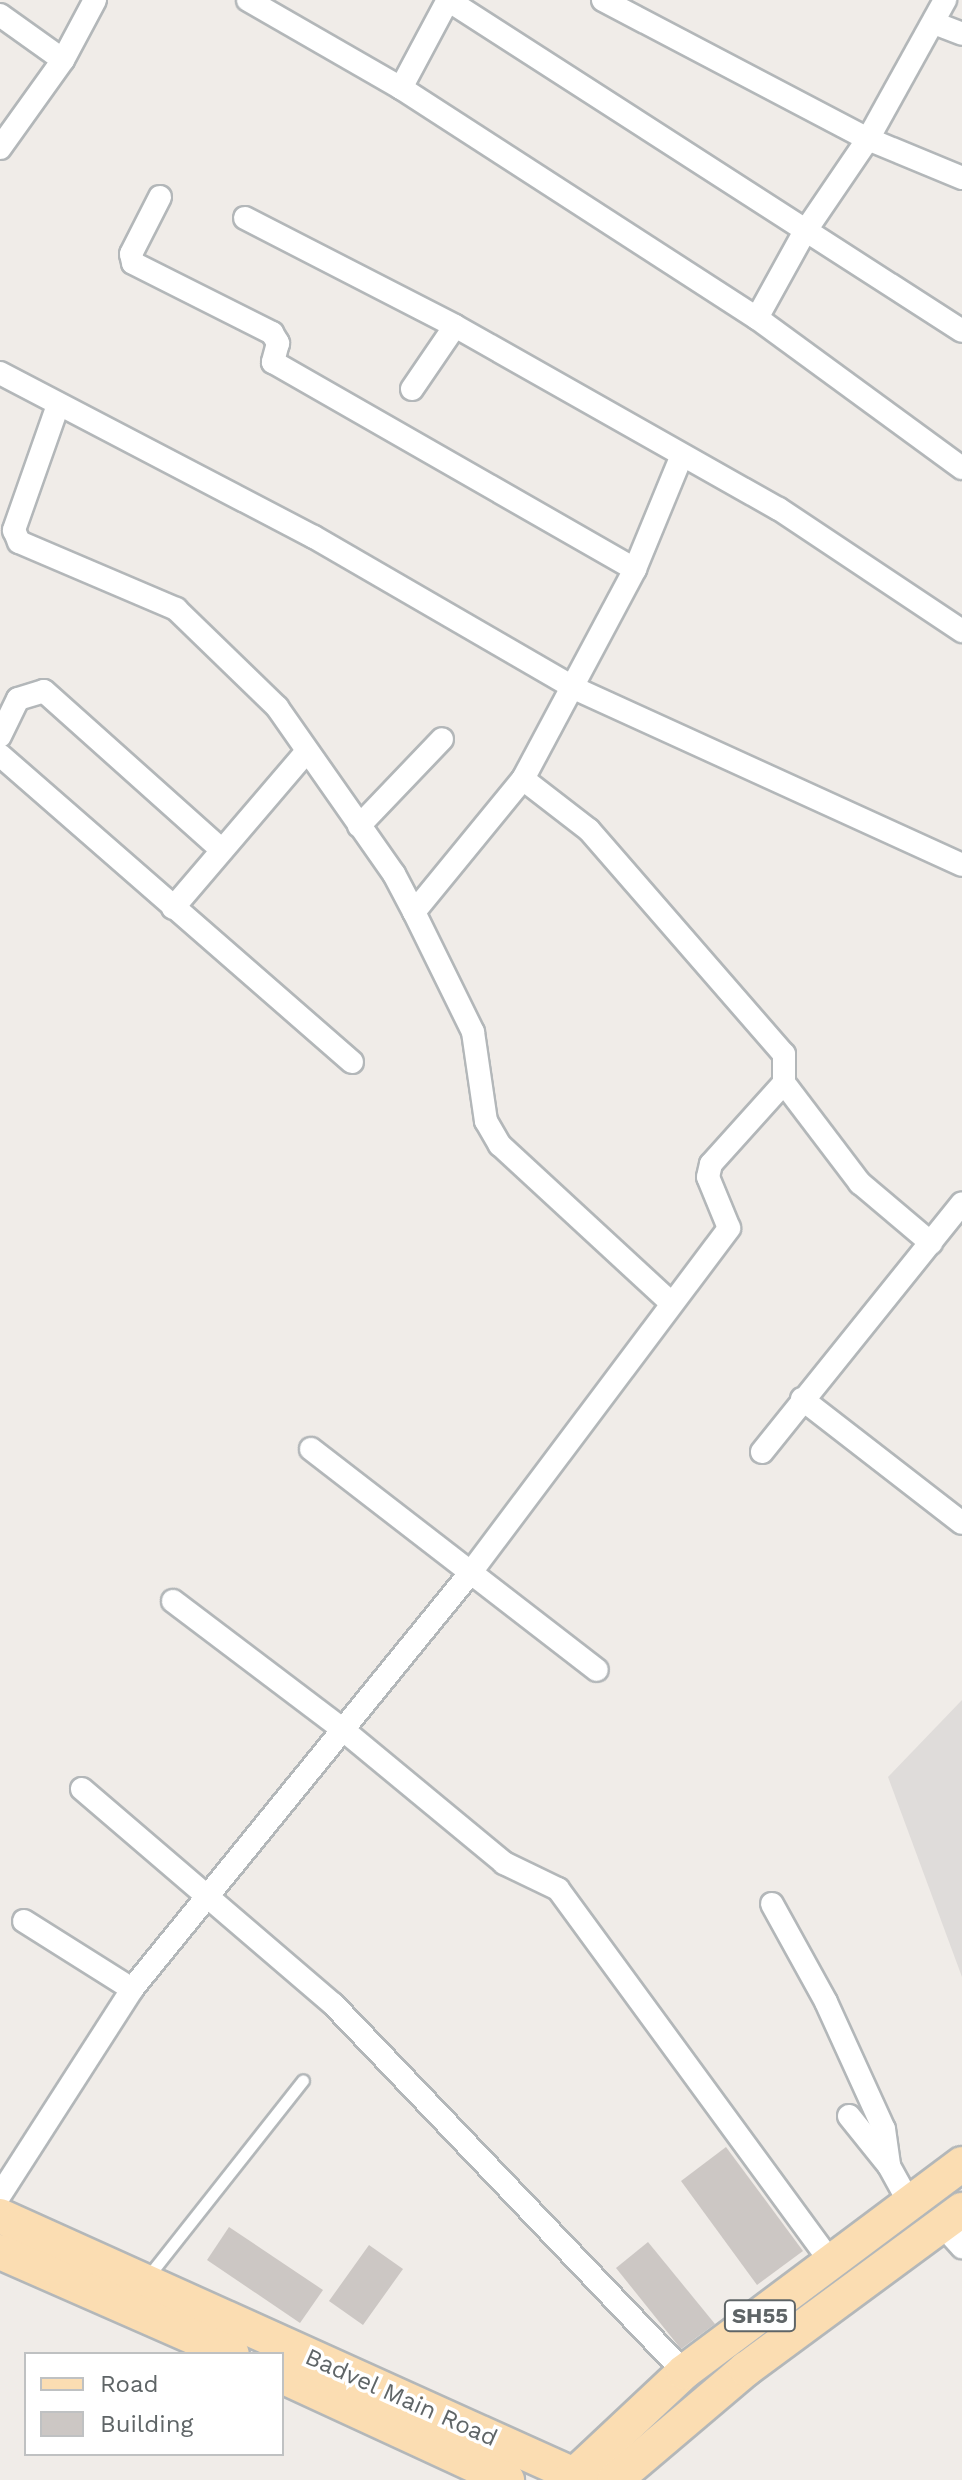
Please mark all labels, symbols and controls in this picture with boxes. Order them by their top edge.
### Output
road number: SH55 [722,2298,798,2334]
street label: Badvel Main Road [300,2343,502,2453]
legend [24,2352,284,2456]
text: Road [100,2370,159,2398]
text: Building [100,2410,193,2438]

